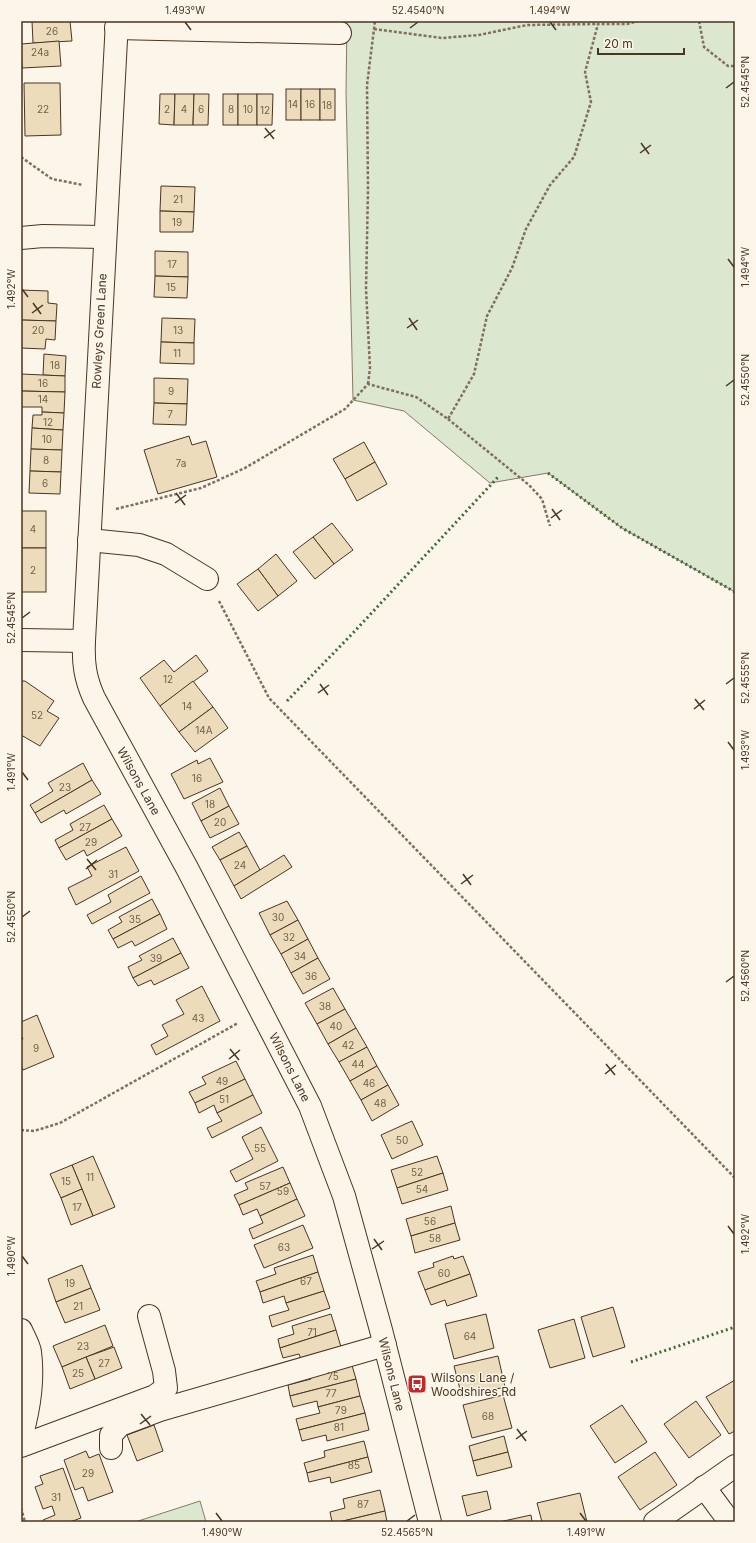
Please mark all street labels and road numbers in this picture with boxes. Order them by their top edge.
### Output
street label: Rowleys Green Lane [88,273,110,389]
street label: Wilsons Lane [114,744,164,818]
street label: Wilsons Lane [266,1030,314,1104]
street label: Wilsons Lane [376,1336,408,1412]

